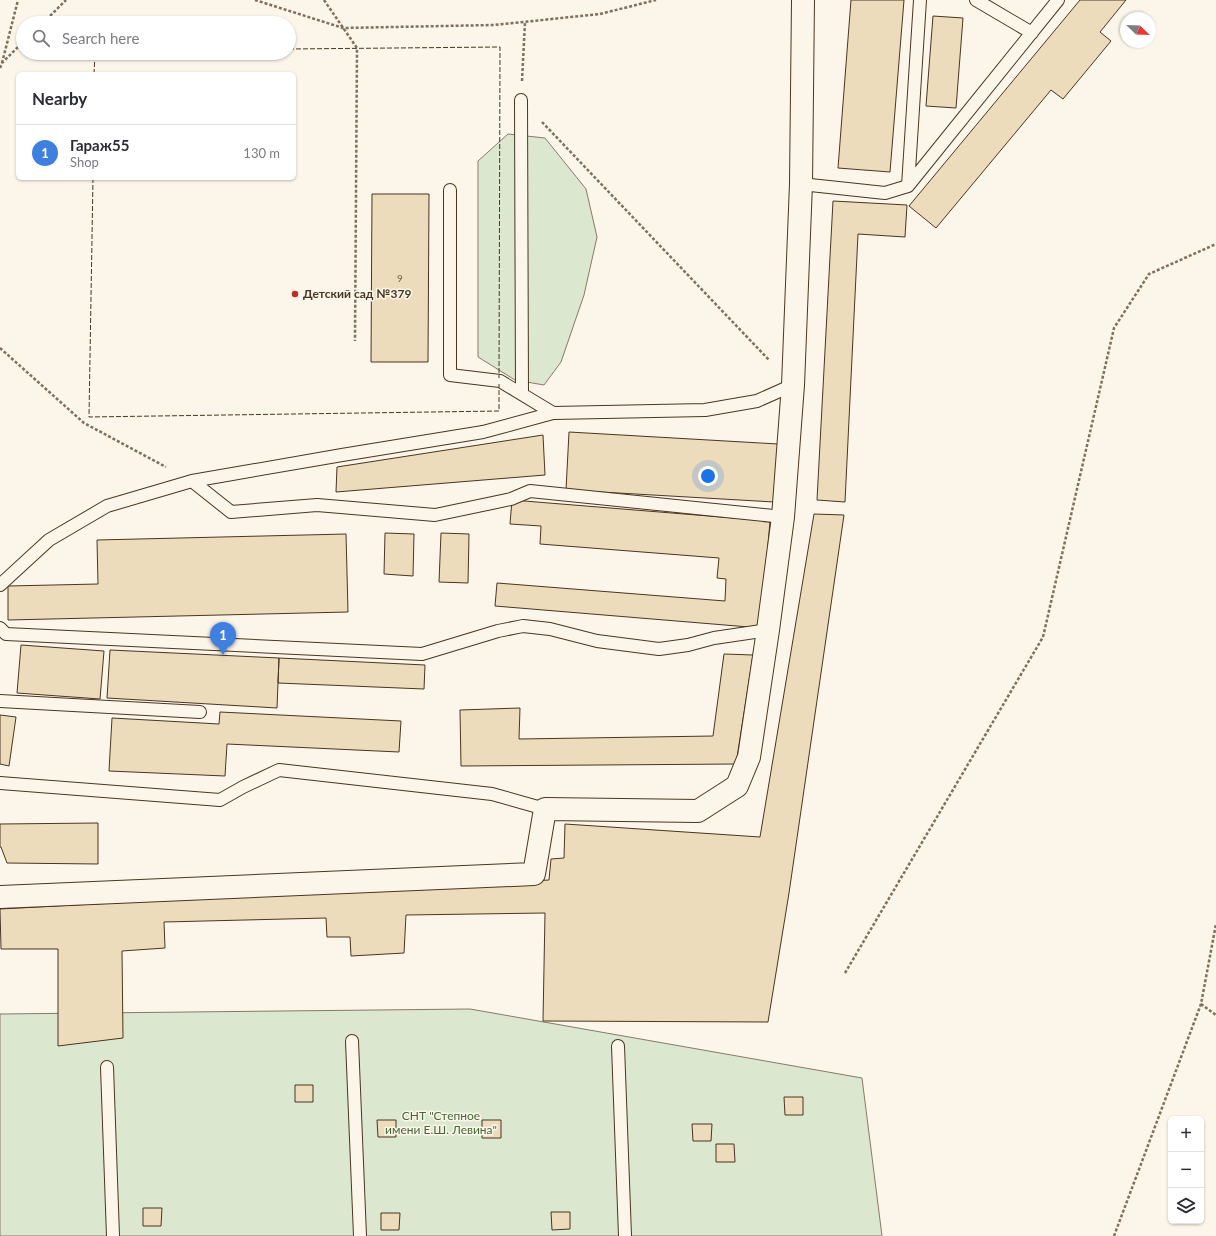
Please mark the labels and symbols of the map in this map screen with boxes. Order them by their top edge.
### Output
north arrow [1120,12,1156,48]
house number: 9 [397,272,403,284]
place label: Детский сад №379 [303,286,411,301]
marker: Детский сад №379 [290,289,300,299]
your location [698,466,718,486]
pin: 1 [210,622,236,655]
park label: СНТ "Степное имени Е.Ш. Левина" [385,1108,497,1137]

